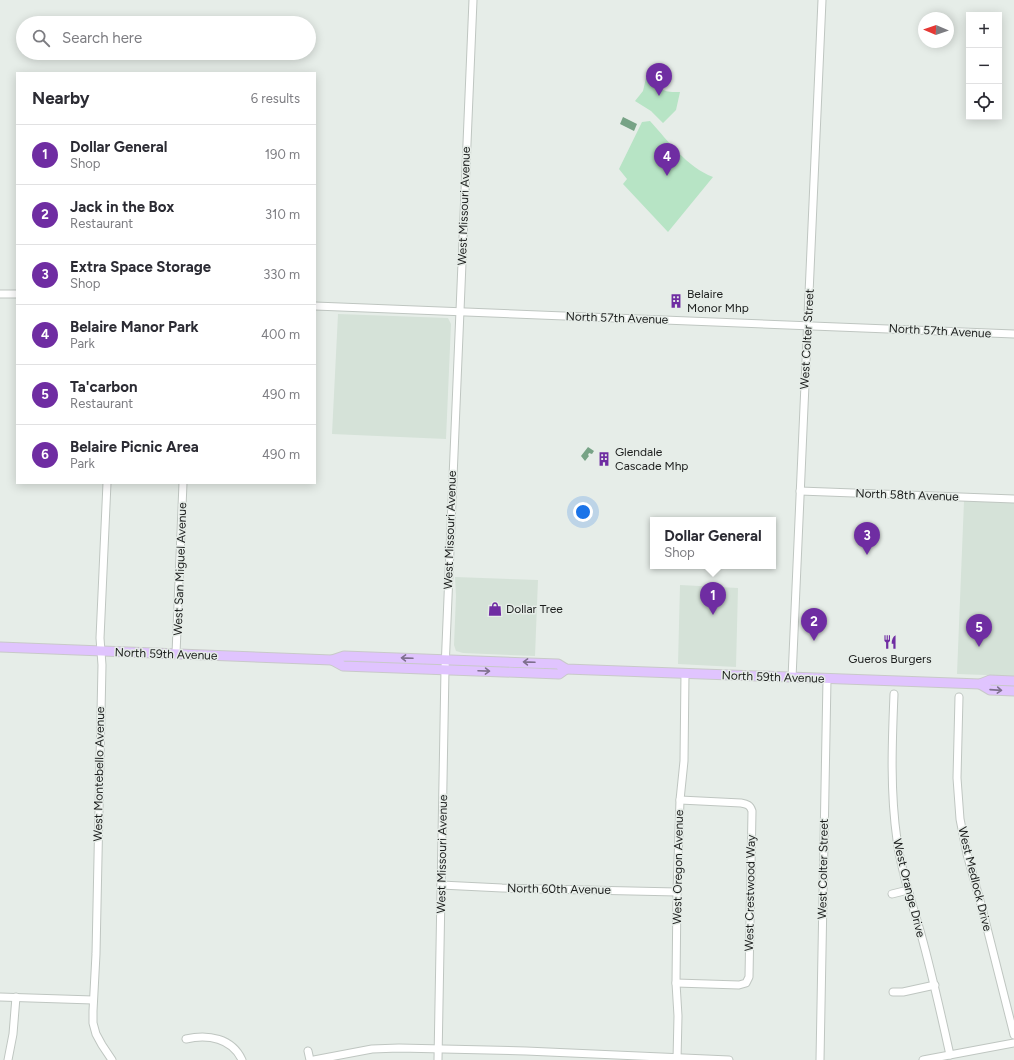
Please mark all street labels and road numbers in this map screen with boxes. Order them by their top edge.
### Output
street label: West Missouri Avenue [455,146,473,266]
street label: West Colter Street [797,288,817,390]
street label: North 57th Avenue [565,309,669,327]
street label: North 57th Avenue [888,321,992,341]
street label: West Missouri Avenue [441,470,459,590]
street label: North 58th Avenue [855,486,959,504]
street label: West San Miguel Avenue [171,502,189,636]
street label: North 59th Avenue [114,645,218,663]
street label: North 59th Avenue [721,668,825,686]
street label: West Montebello Avenue [91,706,107,842]
street label: West Missouri Avenue [434,794,450,914]
street label: West Oregon Avenue [670,809,686,925]
street label: West Colter Street [815,818,831,919]
street label: West Medlock Drive [955,825,995,933]
street label: West Crestwood Way [742,834,758,951]
street label: West Orange Drive [890,837,928,939]
street label: North 60th Avenue [507,881,611,897]

